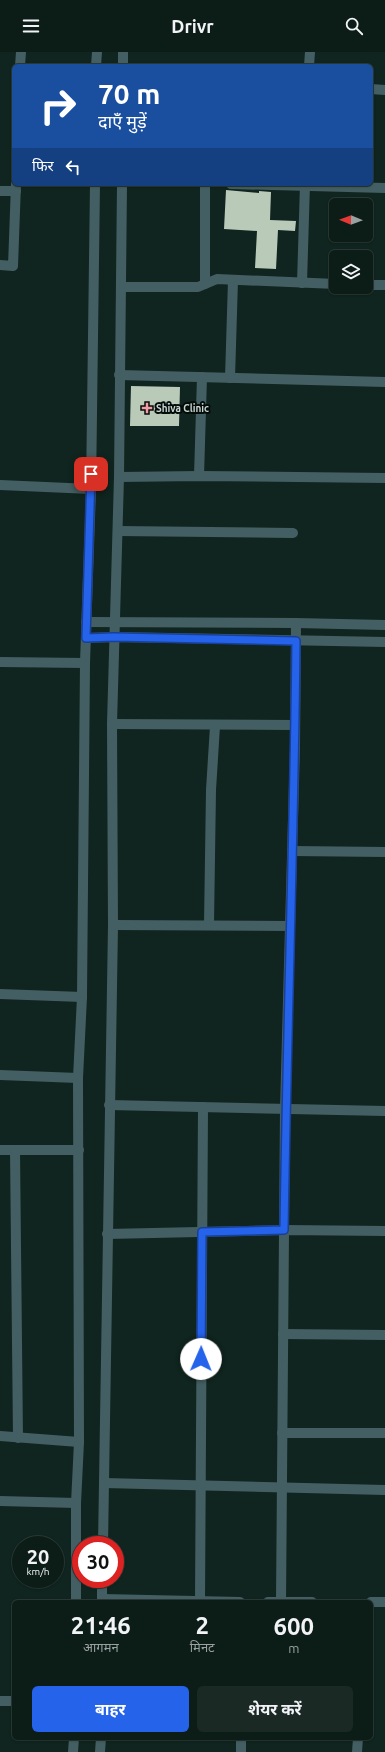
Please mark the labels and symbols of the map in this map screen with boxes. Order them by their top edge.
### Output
north arrow [329,198,373,242]
marker: Shiva Clinic [141,402,153,414]
place label: Shiva Clinic [156,403,209,414]
pin [74,457,108,491]
position arrow [180,1338,222,1380]
speed limit sign: 30 [72,1536,124,1588]

